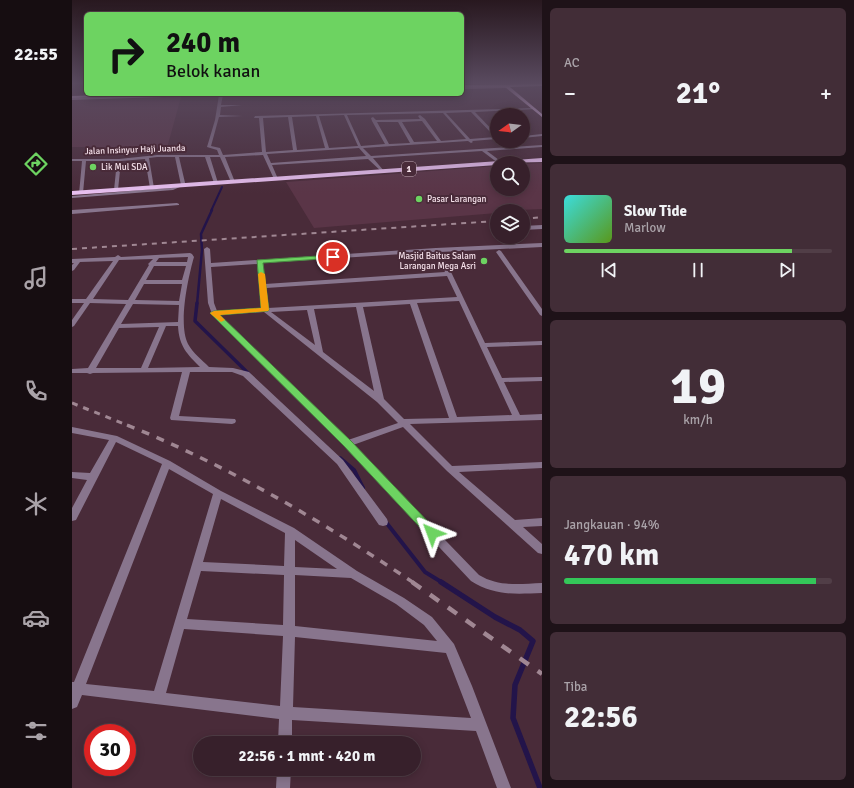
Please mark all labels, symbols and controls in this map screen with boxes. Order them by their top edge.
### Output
text: 240 m [166,26,240,60]
icon: right [100,28,152,80]
text: 22:55 [14,43,58,65]
text: AC [564,55,580,71]
text: Belok kanan [166,60,260,82]
text: 21° [676,75,720,112]
text: − [564,80,576,107]
text: + [820,80,832,107]
north arrow [490,108,530,148]
map controls [490,108,530,244]
street label: Jalan Insinyur Haji Juanda [84,143,186,157]
icon: directions [22,150,50,178]
button: search [490,156,530,196]
marker: Lik Mul SDA [88,162,98,172]
place label: Lik Mul SDA [101,162,148,173]
road number: 1 [402,162,416,176]
marker: Pasar Larangan [414,194,424,204]
place label: Pasar Larangan [427,194,486,205]
text: Slow Tide [624,202,687,220]
button: layers [490,204,530,244]
text: Marlow [624,220,666,236]
pin [316,240,350,274]
icon: arrive [322,246,344,268]
place label: Masjid Baitus Salam Larangan Mega Asri [398,251,476,272]
marker: Masjid Baitus Salam Larangan Mega Asri [479,256,489,266]
icon: previous [598,259,620,281]
icon: pause [687,259,709,281]
icon: next [776,259,798,281]
icon: music [22,264,50,292]
text: 19 [670,354,726,418]
icon: phone [22,377,50,405]
text: km/h [683,412,713,428]
icon: climate [22,490,50,518]
position arrow [411,512,453,554]
text: Jangkauan · 94% [564,517,659,533]
text: 470 km [564,537,659,574]
icon: car [22,604,50,632]
text: Tiba [564,679,587,695]
text: 22:56 [564,699,638,736]
icon: filters [22,717,50,745]
speed limit sign: 30 [84,724,136,776]
text: 22:56 · 1 mnt · 420 m [239,747,375,765]

